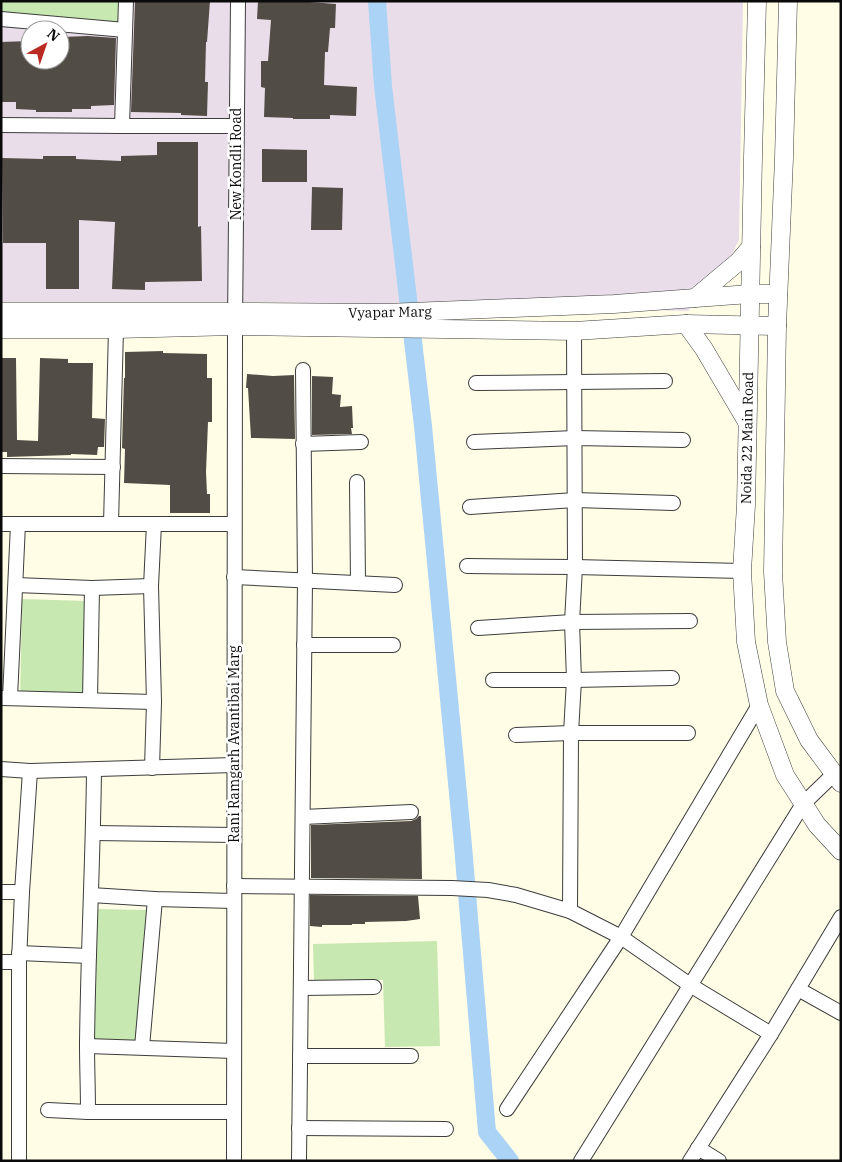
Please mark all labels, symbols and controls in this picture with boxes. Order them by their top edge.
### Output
north arrow [20,20,70,70]
text: N [43,25,63,45]
street label: New Kondli Road [227,107,245,220]
street label: Vyapar Marg [348,302,432,322]
street label: Noida 22 Main Road [737,371,757,504]
street label: Rani Ramgarh Avantibai Marg [225,645,243,843]

